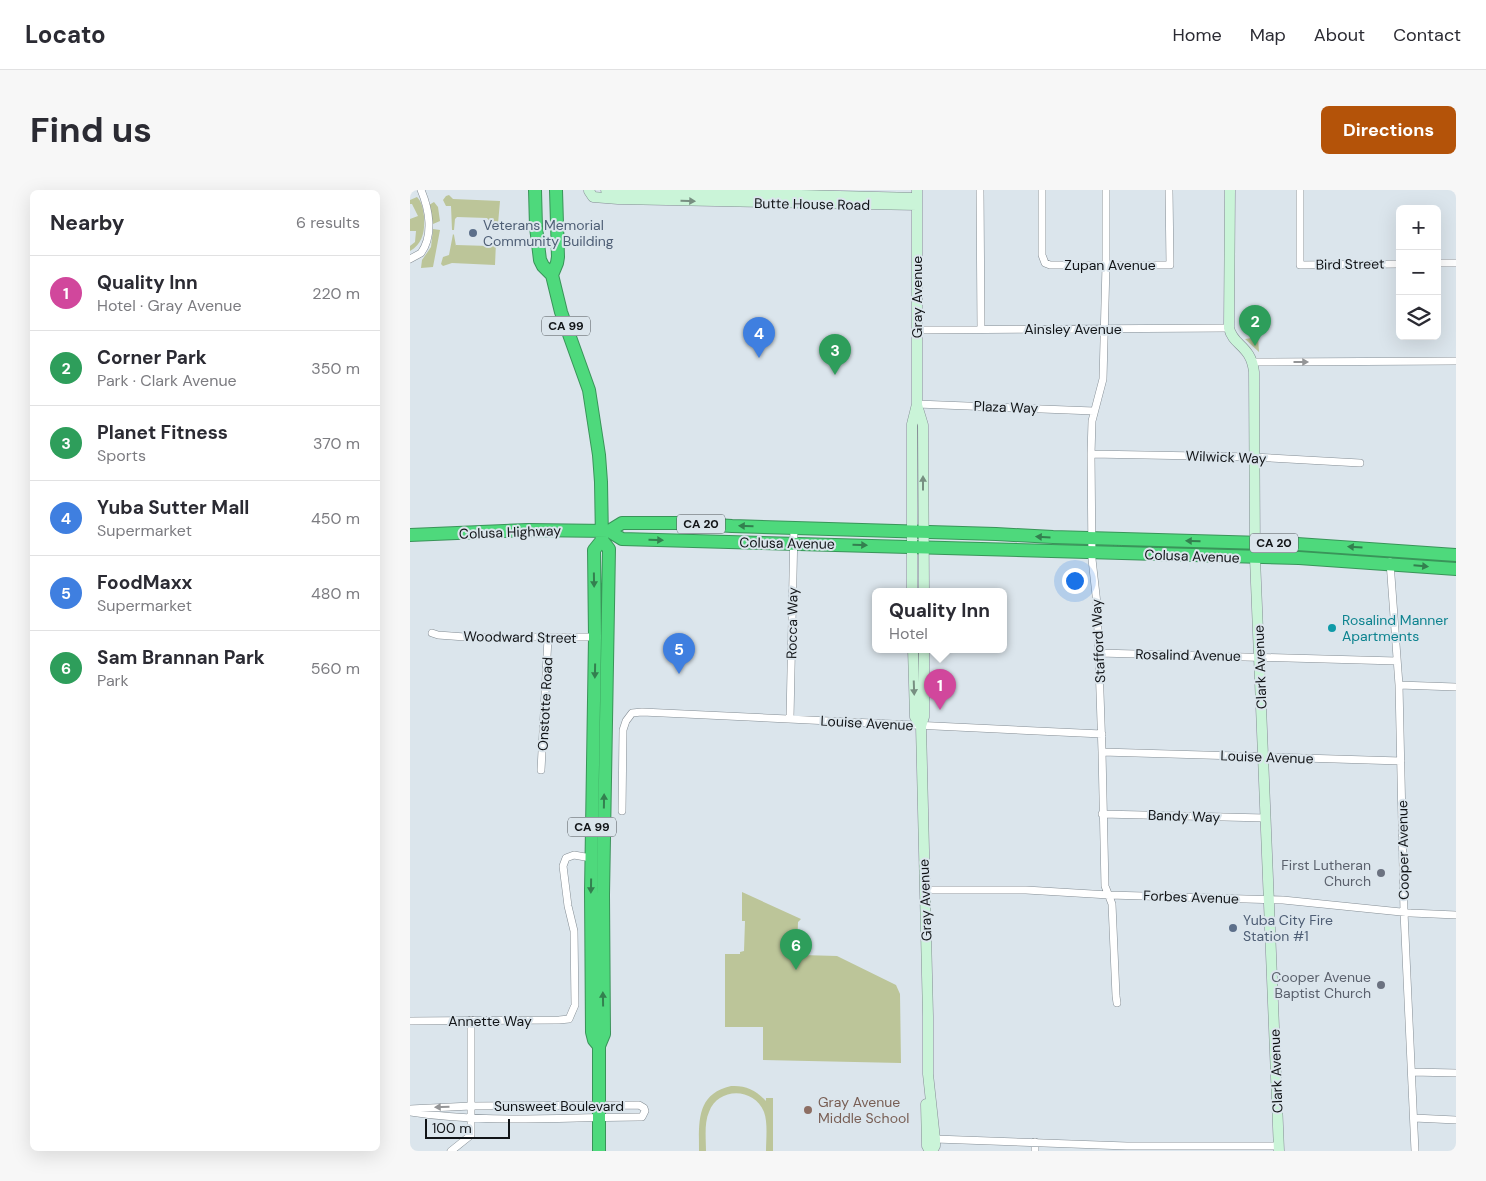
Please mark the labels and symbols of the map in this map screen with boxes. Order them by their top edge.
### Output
street label: Butte House Road [754,194,870,214]
one-way arrow [680,197,696,205]
place label: Veterans Memorial Community Building [483,216,614,250]
marker: Veterans Memorial Community Building [467,227,479,239]
street label: Bird Street [1315,254,1385,274]
street label: Gray Avenue [908,256,926,338]
street label: Zupan Avenue [1064,256,1156,274]
pin: 2 [1239,305,1271,346]
road number: CA 99 [542,316,590,336]
pin: 4 [743,317,775,358]
street label: Ainsley Avenue [1024,320,1122,338]
pin: 3 [819,334,851,375]
one-way arrow [1293,358,1309,366]
street label: Plaza Way [973,397,1039,417]
street label: Wilwick Way [1185,447,1267,467]
one-way arrow [919,475,927,491]
road number: CA 20 [677,514,725,534]
street label: Colusa Highway [459,521,562,543]
one-way arrow [737,522,753,530]
one-way arrow [1035,532,1051,540]
street label: Colusa Avenue [739,533,835,553]
road number: CA 20 [1250,533,1298,552]
one-way arrow [648,536,664,544]
one-way arrow [1184,537,1200,545]
one-way arrow [852,541,868,549]
one-way arrow [1347,543,1363,551]
street label: Colusa Avenue [1144,545,1240,567]
one-way arrow [1413,562,1429,570]
your location [1062,568,1088,594]
one-way arrow [590,572,598,588]
street label: Rocca Way [782,587,802,659]
street label: Stafford Way [1087,598,1109,684]
place label: Rosalind Manner Apartments [1342,611,1448,645]
marker: Rosalind Manner Apartments [1326,622,1338,634]
street label: Clark Avenue [1250,625,1270,709]
street label: Woodward Street [463,627,577,647]
pin: 5 [663,633,695,674]
street label: Rosalind Avenue [1135,645,1241,665]
street label: Onstotte Road [534,657,556,751]
one-way arrow [590,664,598,680]
pin: 1 [924,669,956,710]
one-way arrow [910,680,918,696]
street label: Louise Avenue [820,712,914,734]
street label: Louise Avenue [1220,746,1314,768]
one-way arrow [600,793,608,809]
street label: Cooper Avenue [1393,800,1413,900]
street label: Bandy Way [1147,806,1221,826]
road number: CA 99 [568,818,616,836]
place label: First Lutheran Church [1281,856,1371,890]
street label: Gray Avenue [915,859,935,941]
marker: First Lutheran Church [1375,867,1387,879]
one-way arrow [587,878,595,894]
street label: Forbes Avenue [1143,886,1239,908]
place label: Yuba City Fire Station #1 [1243,911,1333,945]
marker: Yuba City Fire Station #1 [1227,922,1239,934]
pin: 6 [780,929,812,970]
place label: Cooper Avenue Baptist Church [1271,968,1371,1002]
marker: Cooper Avenue Baptist Church [1375,979,1387,991]
one-way arrow [599,991,607,1007]
street label: Annette Way [448,1012,532,1030]
street label: Clark Avenue [1266,1029,1286,1113]
place label: Gray Avenue Middle School [818,1093,909,1127]
street label: Sunsweet Boulevard [494,1097,624,1115]
one-way arrow [434,1104,450,1112]
marker: Gray Avenue Middle School [802,1104,814,1116]
scale bar [425,1116,510,1139]

